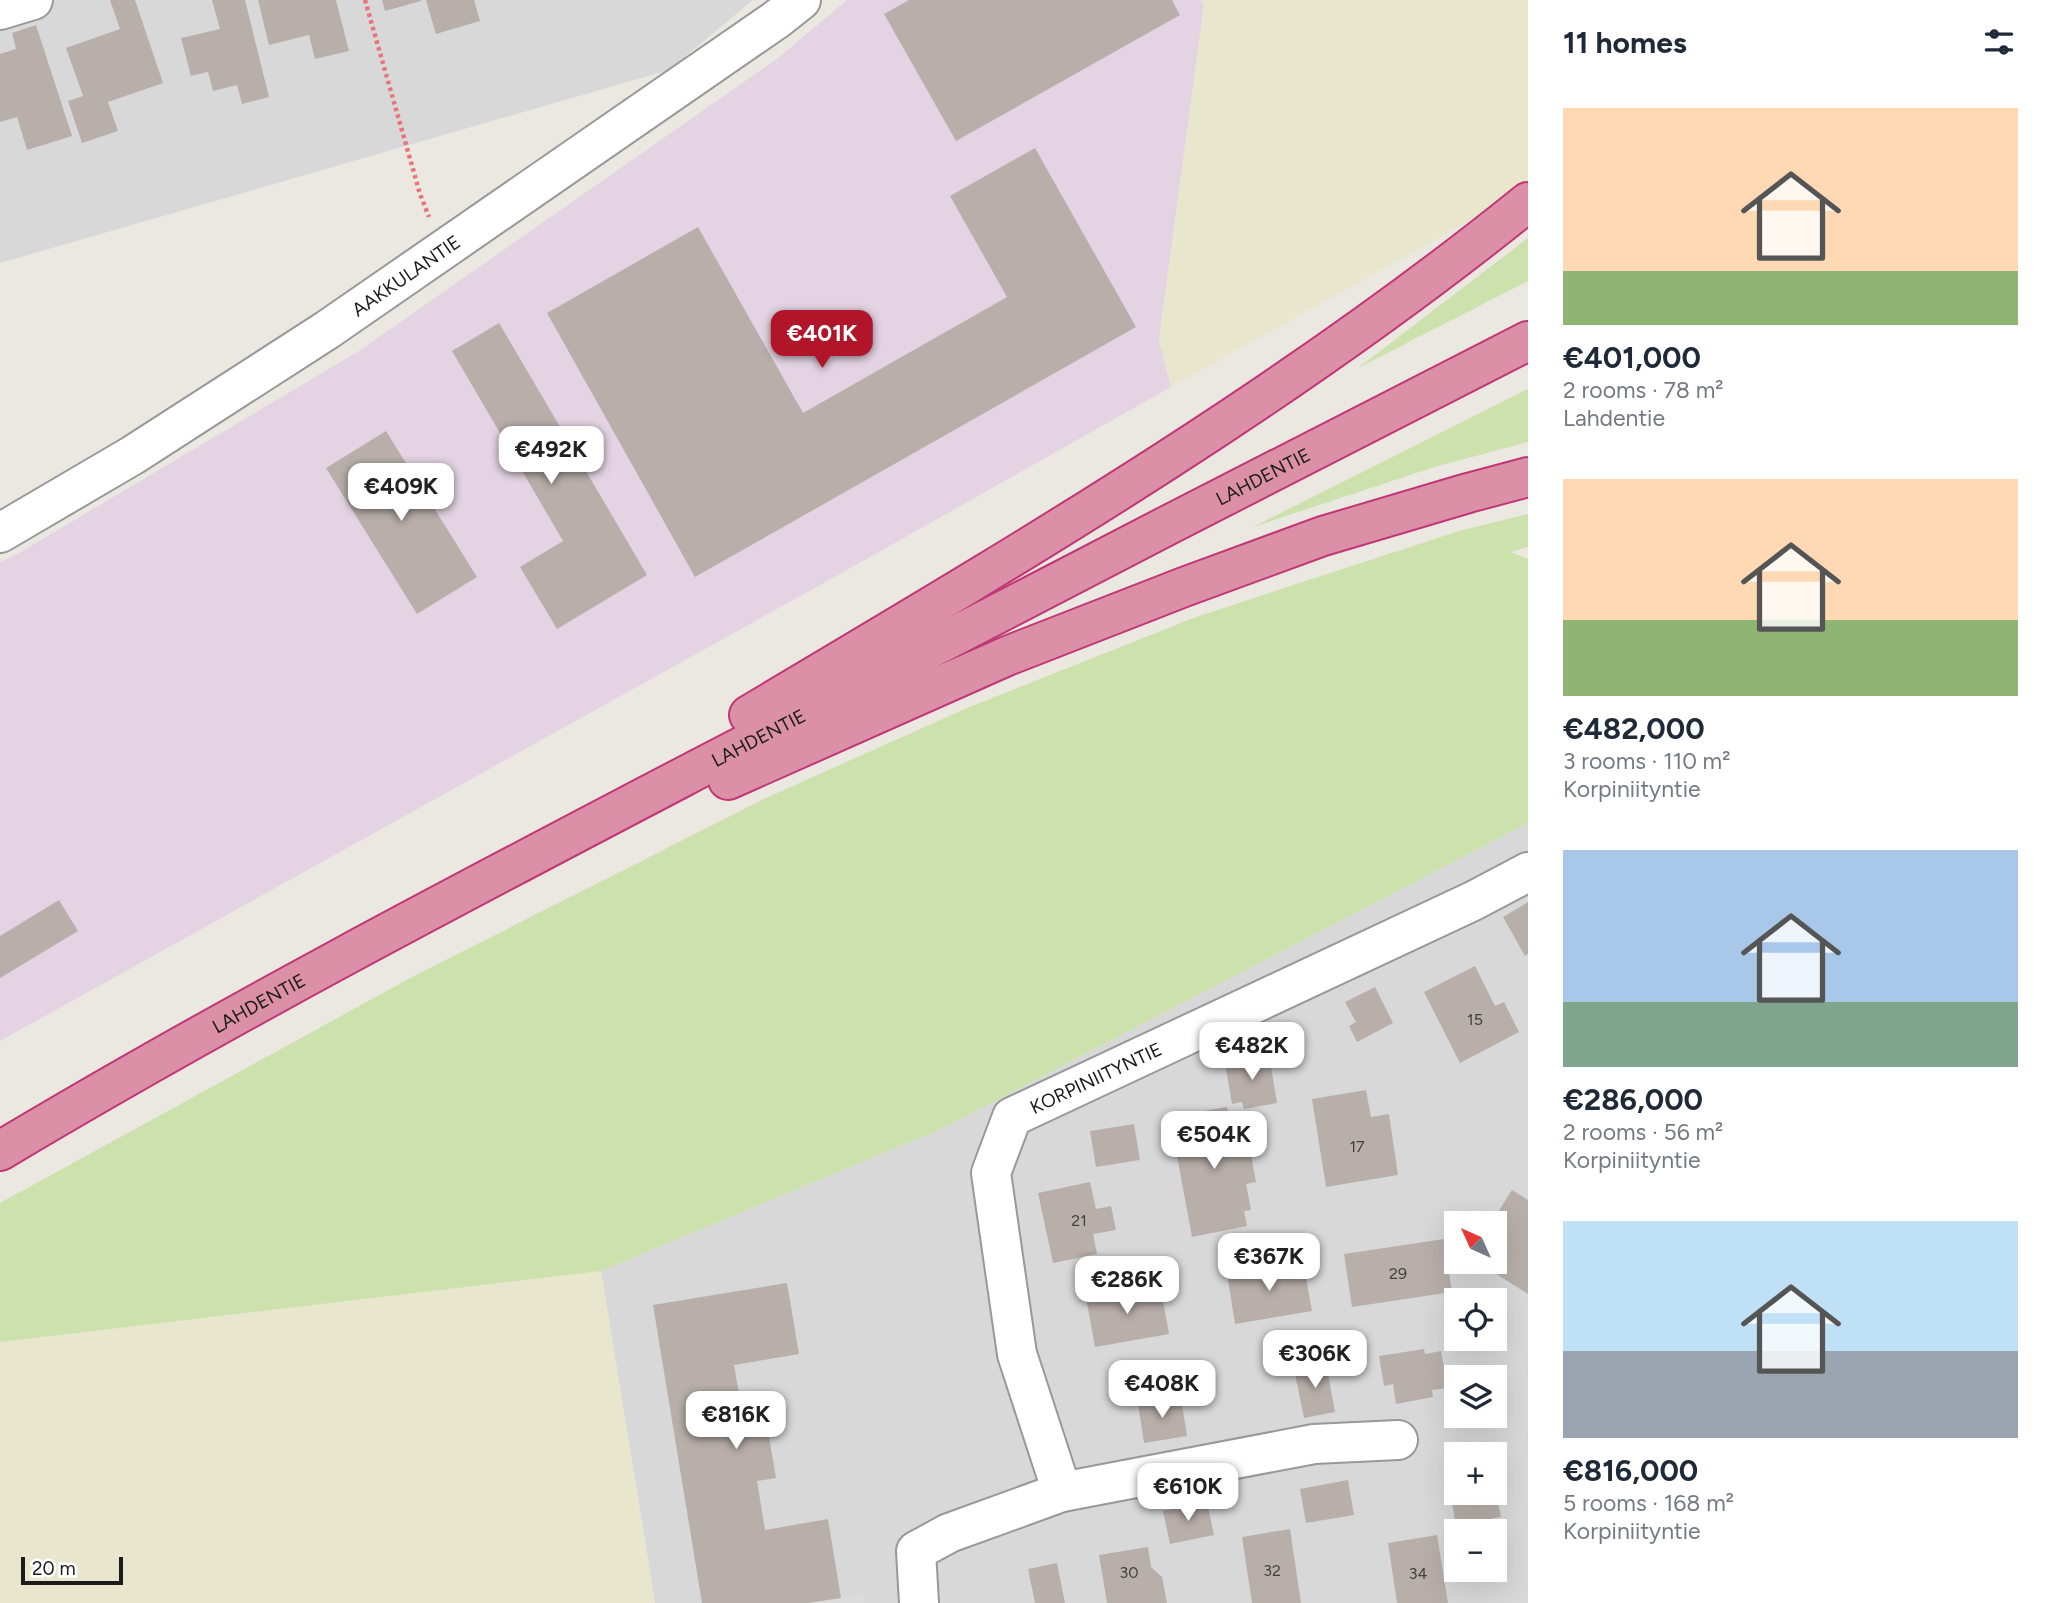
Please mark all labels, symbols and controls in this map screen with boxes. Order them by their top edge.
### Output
icon: filters [1980,23,2018,61]
text: 11 homes [1563,24,1687,61]
icon: home [1728,153,1854,279]
street label: AAKKULANTIE [348,230,465,321]
pin: €401K [773,310,871,370]
text: €401K [787,319,857,347]
text: €401,000 [1563,339,1701,376]
text: 2 rooms · 78 m² [1563,376,1724,404]
text: Lahdentie [1563,404,1665,432]
pin: €492K [502,426,600,486]
text: €492K [515,435,587,463]
street label: LAHDENTIE [1212,443,1314,511]
pin: €409K [352,463,450,523]
text: €409K [364,472,438,500]
icon: home [1728,524,1854,650]
street label: LAHDENTIE [708,704,810,772]
text: €482,000 [1563,710,1705,747]
text: 3 rooms · 110 m² [1563,747,1730,775]
text: Korpiniityntie [1563,775,1701,803]
icon: home [1728,895,1854,1021]
street label: LAHDENTIE [208,969,309,1038]
house number: 15 [1467,1010,1483,1029]
pin: €482K [1203,1023,1301,1082]
text: €482K [1215,1031,1289,1059]
street label: KORPINIITYNTIE [1026,1037,1166,1119]
text: €286,000 [1563,1081,1703,1118]
pin: €504K [1165,1112,1263,1171]
text: 2 rooms · 56 m² [1563,1118,1723,1146]
text: €504K [1177,1120,1251,1148]
house number: 17 [1349,1137,1365,1156]
text: Korpiniityntie [1563,1146,1701,1174]
house number: 21 [1071,1211,1087,1230]
north arrow [1444,1211,1507,1274]
map controls [1444,1211,1507,1582]
pin: €367K [1220,1234,1318,1293]
text: €367K [1234,1242,1304,1270]
pin: €286K [1078,1256,1176,1316]
house number: 29 [1389,1264,1407,1283]
text: €286K [1091,1265,1163,1293]
icon: home [1728,1266,1854,1392]
button: locate [1444,1288,1507,1351]
pin: €306K [1266,1330,1364,1390]
text: €306K [1279,1339,1351,1367]
pin: €408K [1113,1360,1211,1420]
button: layers [1444,1365,1507,1428]
text: €408K [1125,1369,1199,1397]
pin: €816K [687,1392,785,1451]
text: €816K [702,1400,770,1428]
button: + [1444,1442,1507,1505]
text: €816,000 [1563,1452,1698,1489]
pin: €610K [1139,1464,1237,1523]
text: €610K [1153,1472,1223,1500]
text: 5 rooms · 168 m² [1563,1489,1734,1517]
text: Korpiniityntie [1563,1517,1701,1545]
button: − [1444,1519,1507,1582]
scale bar [21,1554,122,1586]
text: 20 m [32,1557,76,1580]
house number: 32 [1263,1561,1281,1580]
house number: 30 [1120,1563,1138,1582]
house number: 34 [1409,1564,1427,1583]

